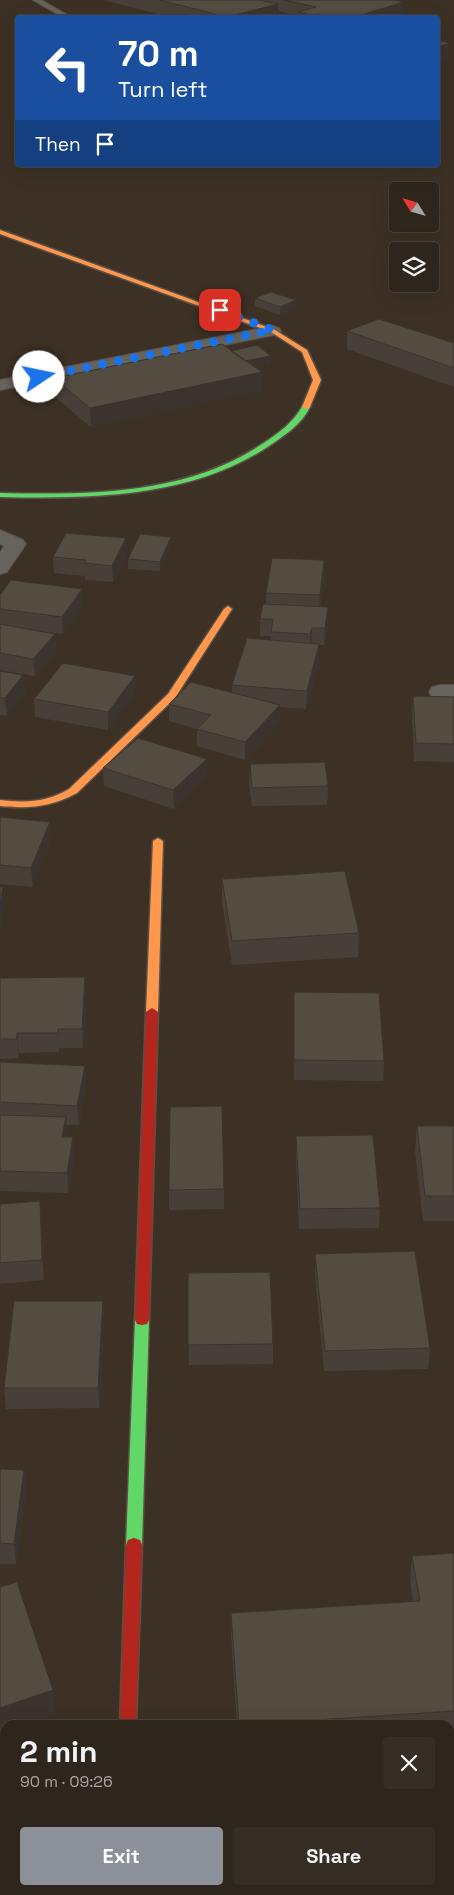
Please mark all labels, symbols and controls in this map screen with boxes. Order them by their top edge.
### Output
text: 70 m [118,32,199,76]
icon: left [35,35,100,100]
text: Turn left [118,75,208,103]
icon: arrive [91,130,119,158]
text: Then [35,132,81,157]
north arrow [389,182,439,232]
map controls [389,182,439,292]
button: layers [389,242,439,292]
pin [199,289,241,331]
icon: arrive [206,296,234,324]
position arrow [12,350,64,402]
text: 2 min [20,1732,98,1771]
button: close [383,1737,435,1789]
text: 90 m · 09:26 [20,1771,113,1792]
button: Exit [20,1827,223,1885]
button: Share [233,1827,435,1885]

